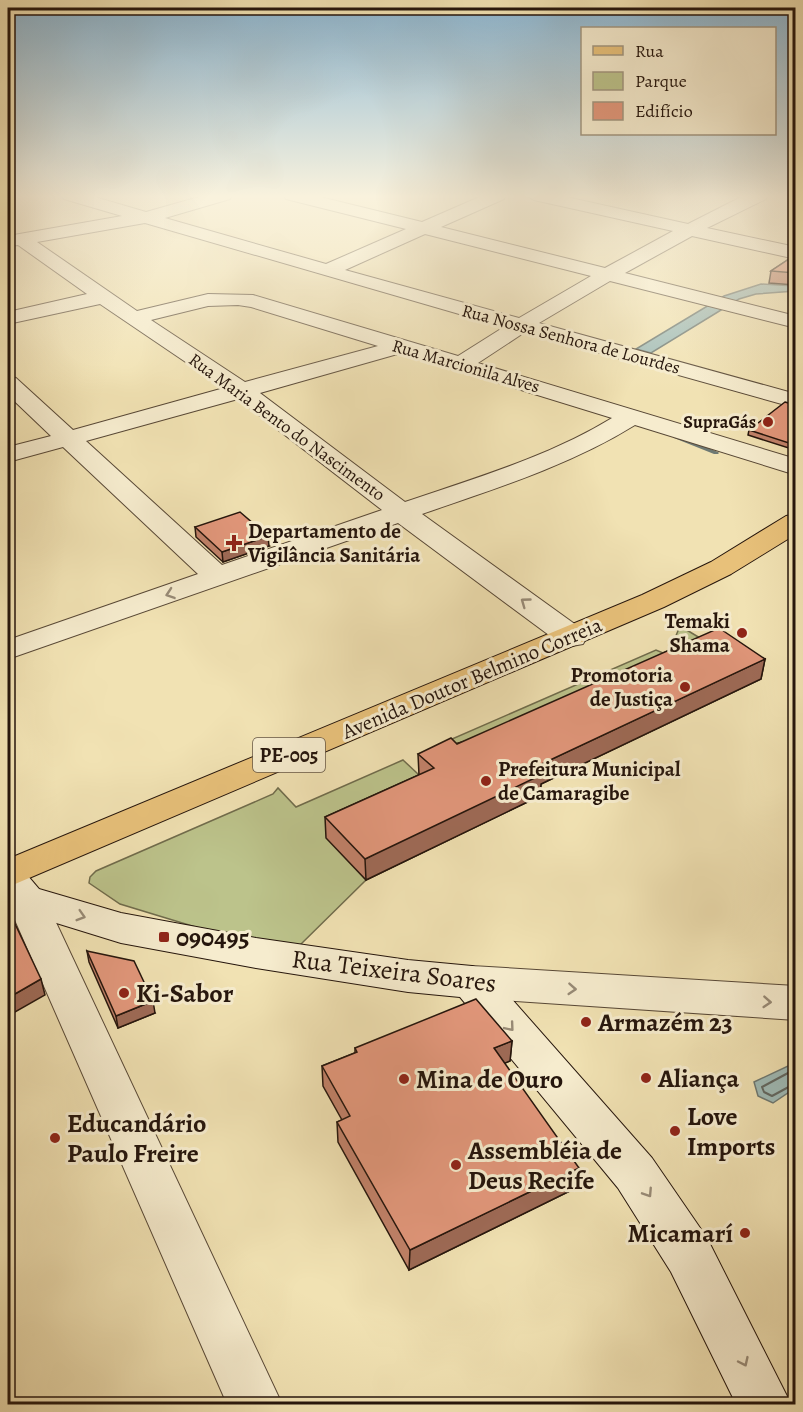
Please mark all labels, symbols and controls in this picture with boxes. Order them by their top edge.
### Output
legend [581,27,776,135]
text: Rua [635,39,664,63]
text: Parque [635,69,687,93]
text: Edifício [635,99,693,123]
street label: Rua Nossa Senhora de Lourdes [459,298,683,380]
street label: Rua Marcionila Alves [389,333,543,399]
street label: Rua Maria Bento do Nascimento [184,348,390,506]
place label: SupraGás [683,410,756,434]
marker: SupraGás [761,415,775,429]
place label: Departamento de Vigilância Sanitária [247,517,421,569]
marker: Departamento de Vigilância Sanitária [225,534,243,552]
one-way arrow [165,586,176,599]
one-way arrow [520,598,531,609]
place label: Temaki Shama [665,607,731,659]
street label: Avenida Doutor Belmino Correia [337,610,606,746]
marker: Temaki Shama [735,626,749,640]
place label: Promotoria de Justiça [571,661,674,713]
marker: Promotoria de Justiça [678,680,692,694]
road number: PE-005 [253,738,325,772]
place label: Prefeitura Municipal de Camaragibe [498,755,681,807]
marker: Prefeitura Municipal de Camaragibe [479,774,493,788]
one-way arrow [75,909,86,921]
place label: 090495 [176,920,250,955]
marker: 090495 [157,930,171,944]
street label: Rua Teixeira Soares [290,941,498,1001]
place label: Ki-Sabor [136,976,234,1011]
one-way arrow [568,982,577,995]
marker: Ki-Sabor [117,986,131,1000]
one-way arrow [762,995,771,1008]
place label: Armazém 23 [597,1005,733,1040]
marker: Armazém 23 [579,1015,593,1029]
one-way arrow [503,1020,514,1031]
place label: Aliança [657,1061,740,1096]
place label: Mina de Ouro [416,1062,563,1097]
marker: Aliança [639,1071,653,1085]
marker: Mina de Ouro [397,1072,411,1086]
place label: Love Imports [687,1099,775,1164]
place label: Educandário Paulo Freire [67,1106,206,1171]
marker: Love Imports [668,1124,682,1138]
marker: Educandário Paulo Freire [48,1131,62,1145]
place label: Assembléia de Deus Recife [467,1133,622,1198]
marker: Assembléia de Deus Recife [449,1158,463,1172]
one-way arrow [641,1186,652,1197]
place label: Micamarí [628,1216,733,1251]
marker: Micamarí [738,1226,752,1240]
one-way arrow [736,1355,748,1366]

